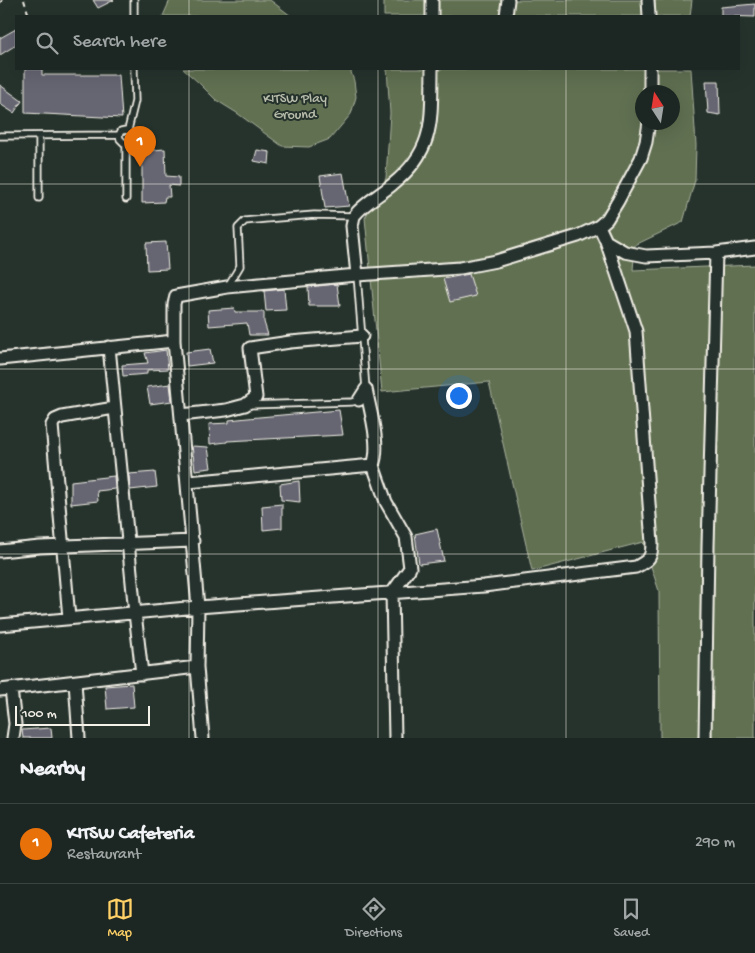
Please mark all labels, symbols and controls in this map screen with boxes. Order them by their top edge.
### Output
search box [15,15,740,70]
icon: search [33,29,61,57]
text: Search here [73,31,167,54]
north arrow [635,85,680,130]
park label: KITSW Play Ground [263,91,327,124]
pin: 1 [124,126,156,167]
your location [446,383,472,409]
scale bar [15,703,150,726]
text: 100 m [22,706,57,723]
text: Nearby [20,758,85,783]
text: KITSW Cafeteria [67,823,194,846]
text: 1 [33,834,39,853]
text: 290 m [695,834,735,853]
text: Restaurant [67,846,141,865]
tab: Map [106,895,134,942]
tab: Directions [345,895,402,942]
tab: Saved [613,895,649,942]

